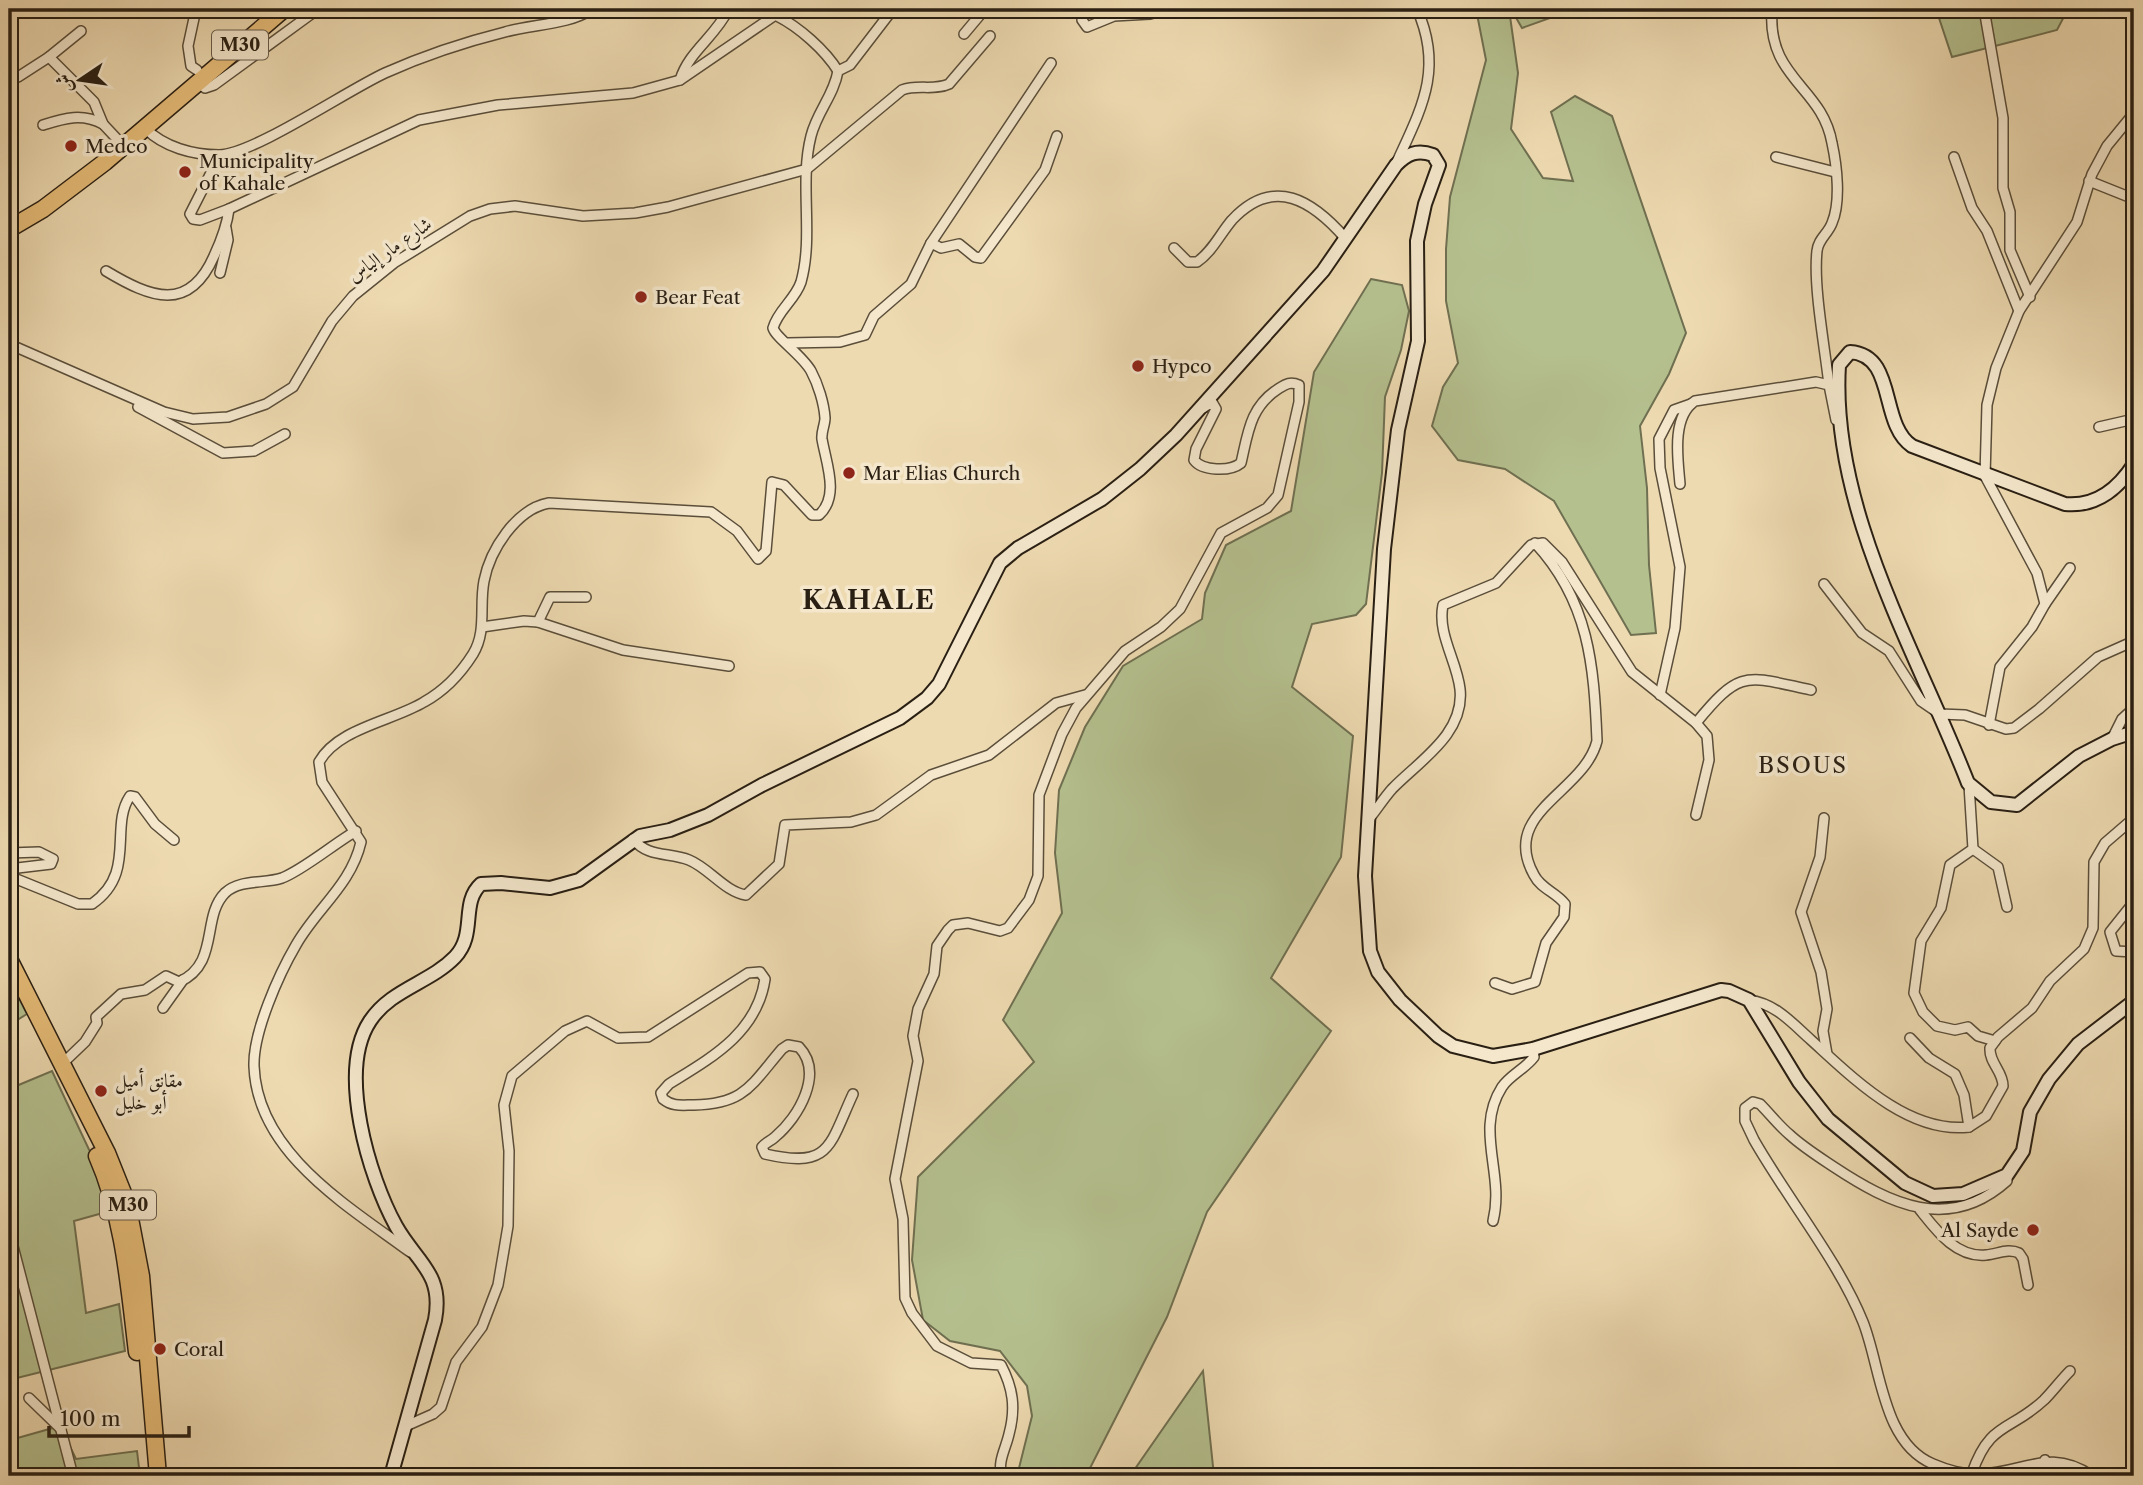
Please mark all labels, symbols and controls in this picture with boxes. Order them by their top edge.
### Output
road number: M30 [212,31,268,60]
north arrow [46,46,116,116]
text: ش [51,72,77,95]
place label: Medco [85,135,148,158]
marker: Medco [63,138,79,154]
place label: Municipality of Kahale [199,150,314,195]
marker: Municipality of Kahale [177,164,193,180]
street label: شارع مار إلياس [343,212,438,290]
place label: Bear Feat [655,286,741,309]
marker: Bear Feat [633,289,649,305]
place label: Hypco [1152,355,1212,378]
marker: Hypco [1130,358,1146,374]
place label: Mar Elias Church [863,462,1021,485]
marker: Mar Elias Church [841,465,857,481]
district label: KAHALE [802,584,936,616]
district label: BSOUS [1758,751,1848,779]
place label: مقانق أميل أبو خليل [115,1068,183,1116]
marker: مقانق أميل أبو خليل [93,1083,109,1099]
road number: M30 [100,1190,156,1220]
place label: Al Sayde [1940,1219,2019,1242]
marker: Al Sayde [2025,1222,2041,1238]
place label: Coral [174,1338,224,1361]
marker: Coral [152,1341,168,1357]
scale bar [49,1394,189,1438]
text: 100 m [60,1406,121,1431]

